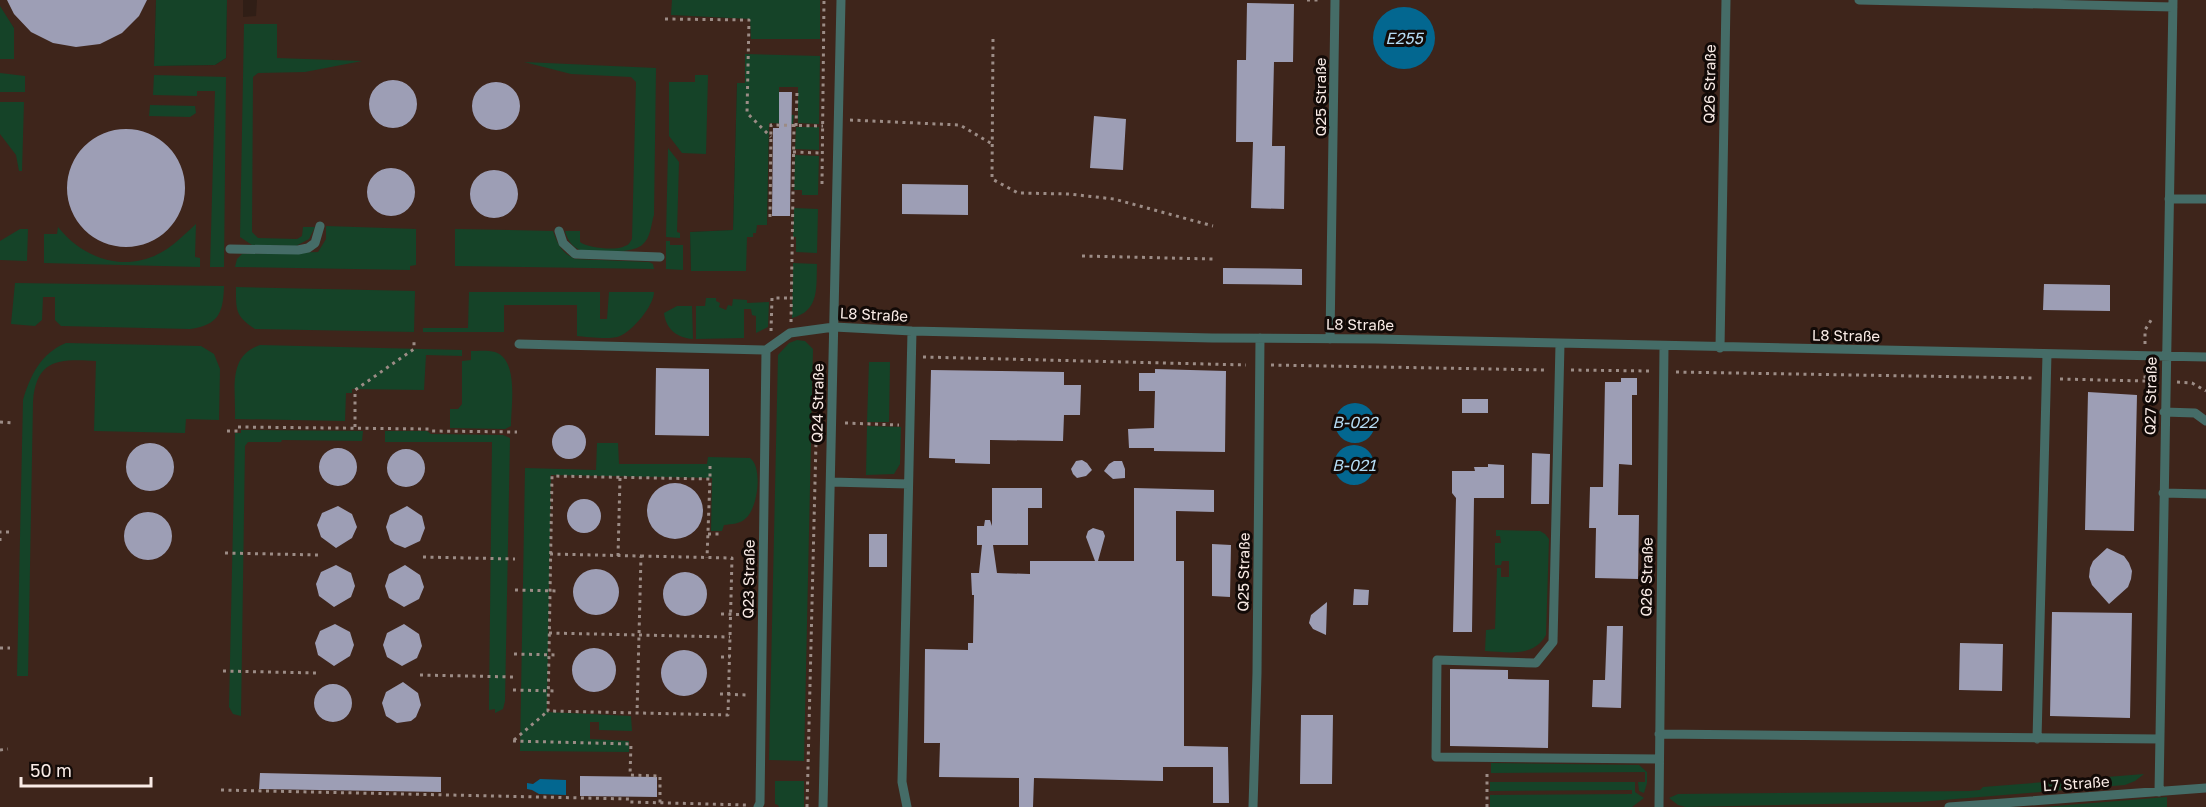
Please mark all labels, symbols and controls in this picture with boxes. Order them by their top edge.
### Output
water label: E255 [1385,28,1425,48]
street label: Q26 Straße [1699,44,1719,124]
street label: Q25 Straße [1311,57,1329,137]
street label: L8 Straße [839,303,909,325]
street label: L8 Straße [1326,314,1395,334]
street label: L8 Straße [1812,325,1881,345]
street label: Q27 Straße [2140,356,2160,435]
street label: Q24 Straße [807,363,827,443]
water label: B-022 [1332,412,1379,432]
water label: B-021 [1332,455,1376,475]
street label: Q25 Straße [1233,532,1253,612]
street label: Q26 Straße [1636,537,1656,617]
street label: Q23 Straße [738,539,758,619]
scale bar [21,750,152,788]
text: 50 m [30,759,72,781]
street label: L7 Straße [2042,772,2110,794]

